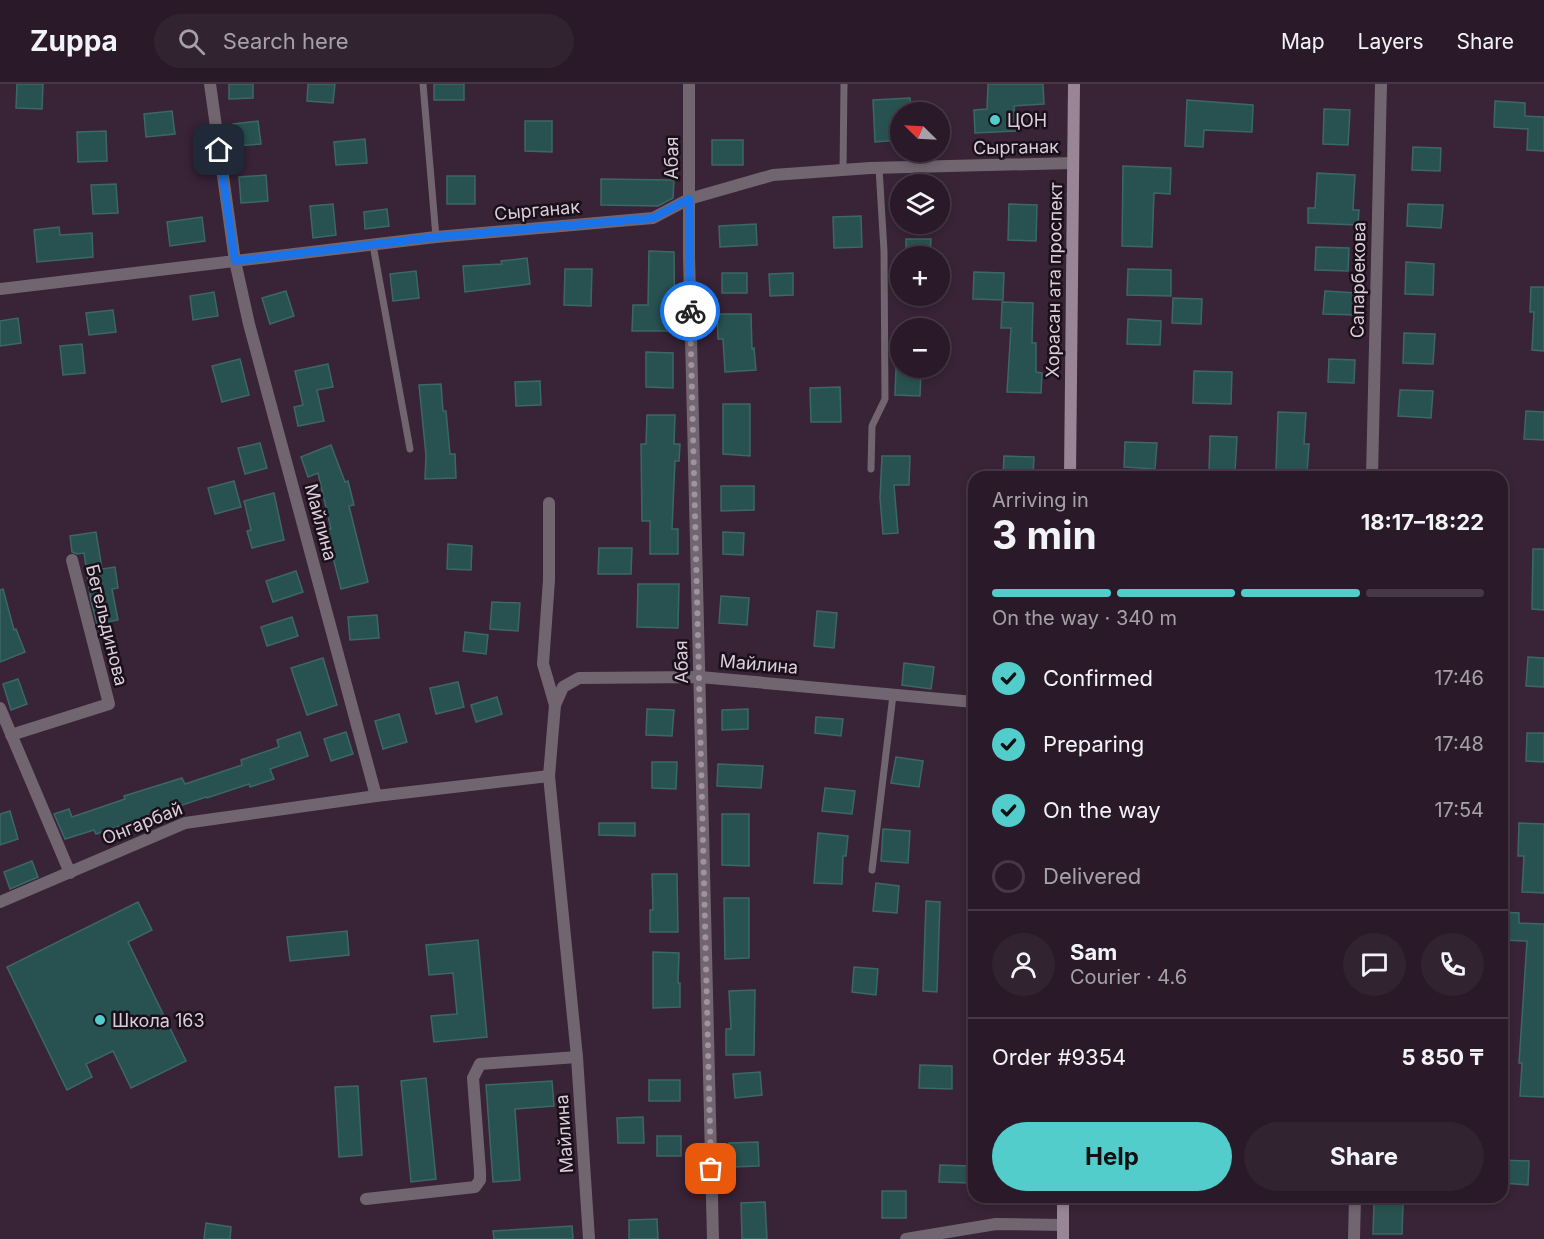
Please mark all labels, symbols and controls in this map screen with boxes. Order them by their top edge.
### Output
search box [154,14,574,68]
text: Zuppa [30,24,118,58]
icon: search [175,25,208,58]
text: Search here [223,28,349,54]
text: Map [1281,29,1325,54]
text: Layers [1358,29,1424,54]
text: Share [1457,29,1514,54]
north arrow [890,102,950,162]
map controls [890,102,950,378]
place label: ЦОН [1007,110,1047,131]
marker: ЦОН [988,113,1002,127]
pin [193,124,244,175]
icon: home [202,133,235,166]
street label: Абая [661,136,682,180]
street label: Сырганак [973,136,1059,158]
button: layers [890,174,950,234]
street label: Хорасан ата проспект [1042,181,1066,378]
street label: Сырганак [493,196,581,224]
street label: Сапарбекова [1346,222,1370,338]
button: + [890,246,950,306]
courier [660,281,720,341]
icon: bike [674,295,707,328]
button: − [890,318,950,378]
street label: Майлина [301,481,341,563]
text: Arriving in [992,488,1089,512]
text: 18:17–18:22 [1361,509,1484,535]
text: 3 min [992,511,1097,558]
street label: Бегельдинова [82,562,132,688]
text: On the way · 340 m [992,606,1177,630]
street label: Абая [670,640,692,684]
street label: Майлина [719,650,799,678]
icon: check [992,662,1025,695]
text: Confirmed [1043,665,1153,691]
text: 17:46 [1434,666,1484,690]
icon: check [992,728,1025,761]
text: Preparing [1043,731,1144,757]
text: 17:48 [1434,732,1484,756]
icon: check [992,794,1025,827]
street label: Онгарбай [99,797,185,849]
text: On the way [1043,797,1161,823]
text: 17:54 [1434,798,1484,822]
text: Delivered [1043,863,1141,889]
button: person [992,933,1055,996]
button: chat [1343,933,1406,996]
button: phone [1421,933,1484,996]
text: Sam [1070,939,1117,965]
text: Courier · 4.6 [1070,965,1187,989]
place label: Школа 163 [112,1010,205,1031]
marker: Школа 163 [93,1013,107,1027]
text: Order #9354 [992,1044,1126,1070]
text: 5 850 ₸ [1402,1044,1484,1070]
street label: Майлина [551,1094,577,1174]
button: Help [992,1122,1232,1191]
button: Share [1244,1122,1484,1191]
pin [685,1143,736,1194]
icon: bag [694,1152,727,1185]

